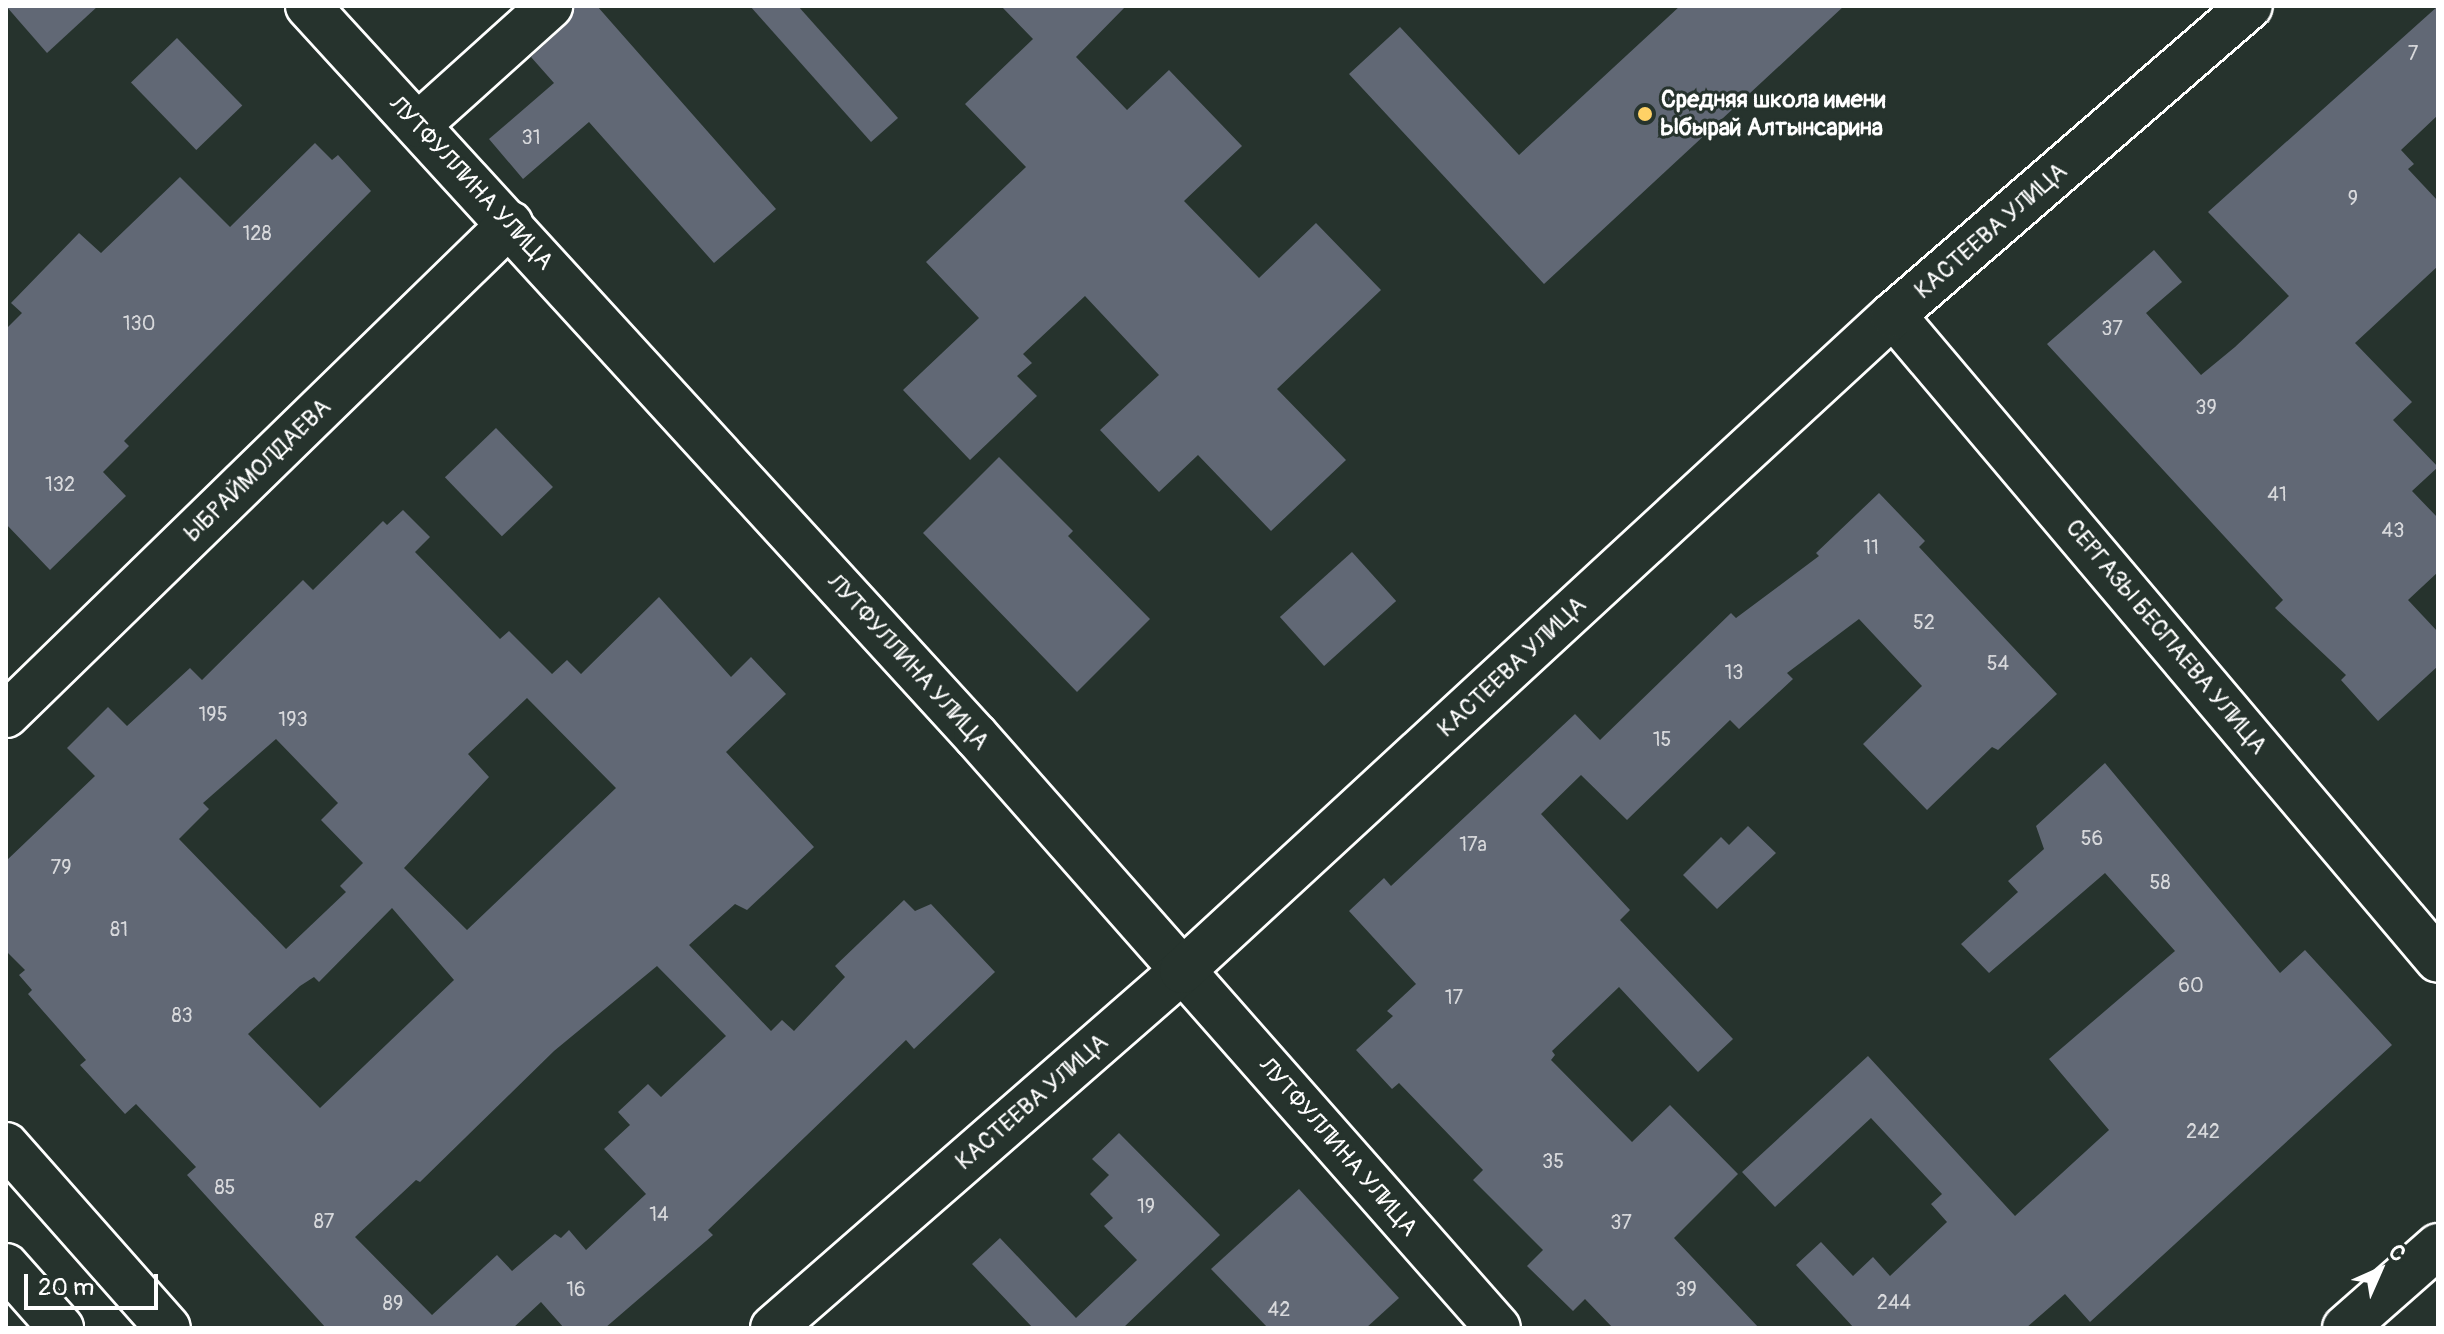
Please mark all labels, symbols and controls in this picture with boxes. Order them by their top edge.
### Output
house number: 7 [2408,41,2418,65]
place label: Средняя школа имени Ыбырай Алтынсарина [1661,86,1885,142]
street label: ЛУТФУЛЛИНА УЛИЦА [383,90,559,276]
marker: Средняя школа имени Ыбырай Алтынсарина [1636,105,1654,123]
house number: 31 [522,125,540,149]
street label: КАСТЕЕВА УЛИЦА [1909,157,2073,305]
house number: 9 [2348,186,2358,210]
house number: 128 [242,221,272,245]
house number: 130 [123,311,155,335]
house number: 37 [2101,316,2123,340]
street label: ЫБРАЙМОЛДАЕВА [179,393,337,547]
house number: 39 [2195,395,2217,419]
house number: 132 [45,472,75,496]
house number: 41 [2267,482,2287,506]
street label: СЕРГАЗЫ БЕСПАЕВА УЛИЦА [2059,514,2273,760]
house number: 43 [2382,518,2404,542]
house number: 11 [1863,535,1879,559]
street label: ЛУТФУЛЛИНА УЛИЦА [821,568,995,756]
street label: КАСТЕЕВА УЛИЦА [1432,591,1592,743]
house number: 52 [1913,610,1935,634]
house number: 54 [1987,651,2009,675]
house number: 13 [1725,660,1743,684]
house number: 195 [199,702,227,726]
house number: 193 [278,707,308,731]
house number: 15 [1653,727,1671,751]
house number: 56 [2081,826,2103,850]
house number: 17а [1459,832,1487,856]
house number: 79 [51,855,71,879]
house number: 58 [2150,870,2170,894]
house number: 81 [110,917,128,941]
house number: 60 [2178,973,2204,997]
house number: 17 [1445,985,1463,1009]
house number: 83 [171,1003,193,1027]
street label: КАСТЕЕВА УЛИЦА [950,1028,1114,1176]
street label: ЛУТФУЛЛИНА УЛИЦА [1252,1052,1424,1242]
house number: 242 [2186,1119,2220,1143]
house number: 35 [1542,1149,1564,1173]
house number: 85 [215,1175,235,1199]
house number: 19 [1137,1194,1155,1218]
house number: 14 [649,1202,669,1226]
house number: 87 [314,1209,334,1233]
house number: 37 [1610,1210,1632,1234]
north arrow [2340,1230,2420,1310]
text: С [2382,1238,2412,1268]
scale bar [28,1258,162,1308]
text: 20 m [38,1273,94,1302]
house number: 16 [566,1277,586,1301]
house number: 39 [1675,1277,1697,1301]
house number: 244 [1877,1290,1911,1314]
house number: 89 [383,1291,403,1315]
house number: 42 [1268,1297,1290,1321]

